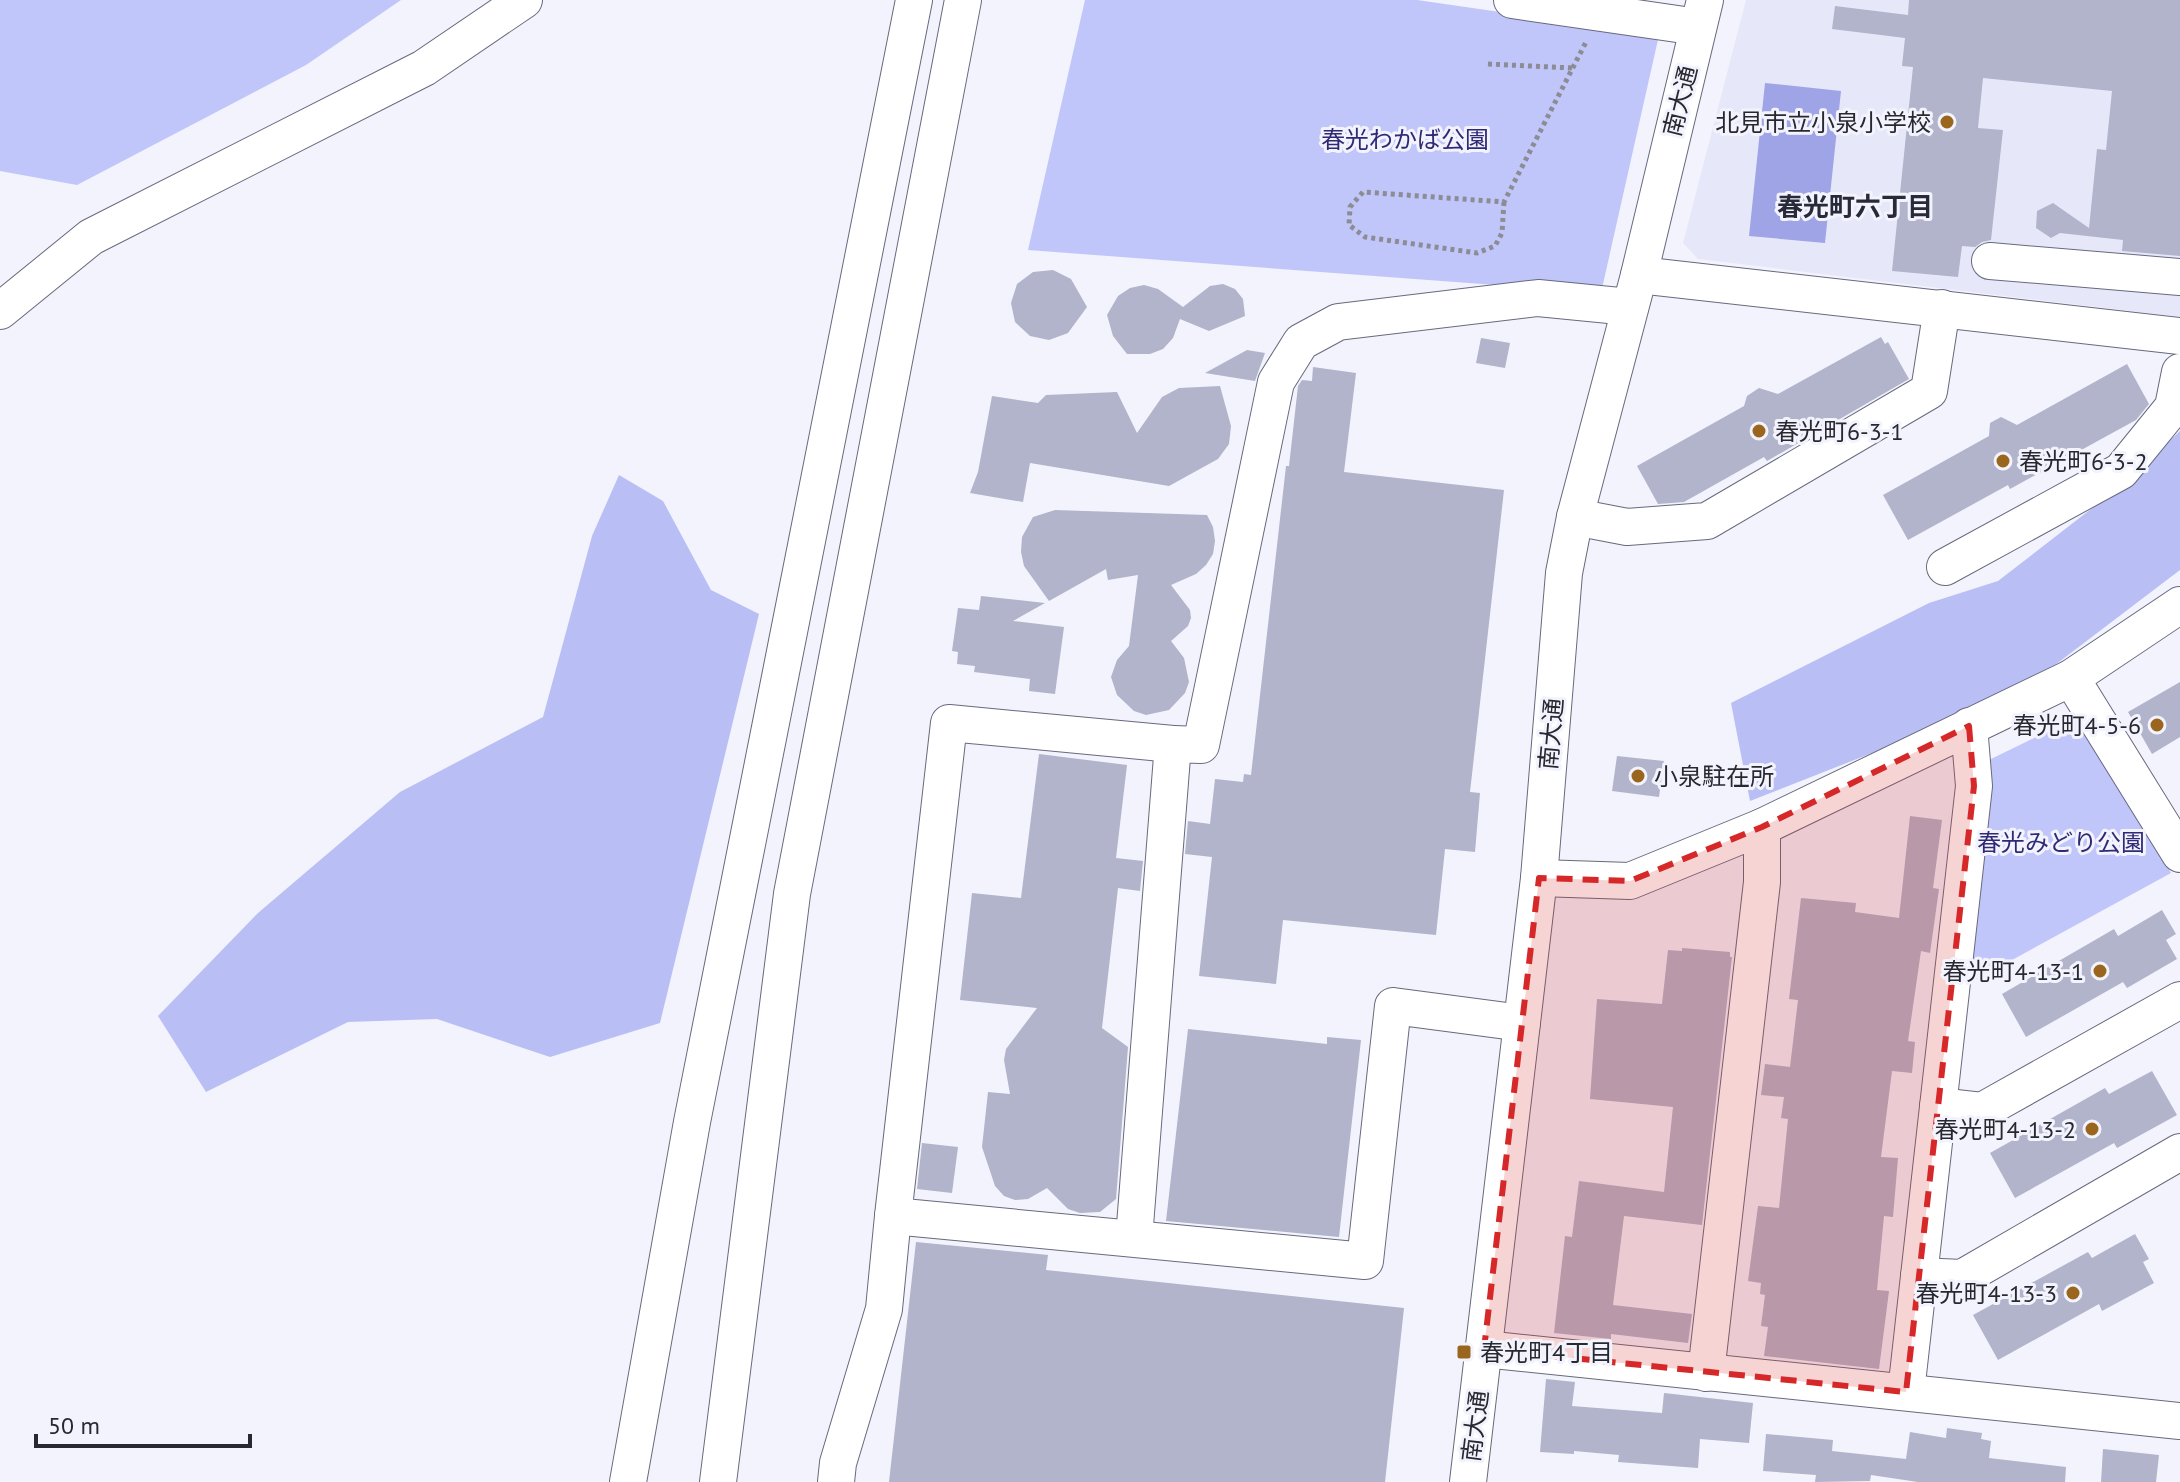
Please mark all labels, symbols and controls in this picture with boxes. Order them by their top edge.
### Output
street label: 南大通 [1656,62,1704,140]
place label: 北見市立小泉小学校 [1715,107,1931,138]
marker: 北見市立小泉小学校 [1938,113,1956,131]
park label: 春光わかば公園 [1321,124,1489,155]
district label: 春光町六丁目 [1777,190,1933,223]
place label: 春光町6-3-1 [1775,416,1904,447]
marker: 春光町6-3-1 [1750,422,1768,440]
place label: 春光町6-3-2 [2019,446,2148,477]
marker: 春光町6-3-2 [1994,452,2012,470]
street label: 南大通 [1532,697,1570,771]
place label: 春光町4-5-6 [2012,710,2141,741]
marker: 春光町4-5-6 [2148,716,2166,734]
place label: 小泉駐在所 [1654,761,1774,792]
marker: 小泉駐在所 [1629,767,1647,785]
park label: 春光みどり公園 [1977,827,2145,858]
place label: 春光町4-13-1 [1942,956,2084,987]
marker: 春光町4-13-1 [2091,962,2109,980]
place label: 春光町4-13-2 [1934,1114,2076,1145]
marker: 春光町4-13-2 [2083,1120,2101,1138]
place label: 春光町4-13-3 [1915,1278,2057,1309]
marker: 春光町4-13-3 [2064,1284,2082,1302]
place label: 春光町4丁目 [1480,1337,1613,1368]
marker: 春光町4丁目 [1455,1343,1473,1361]
street label: 南大通 [1455,1388,1495,1464]
scale bar [36,1398,250,1448]
text: 50 m [48,1410,100,1441]

